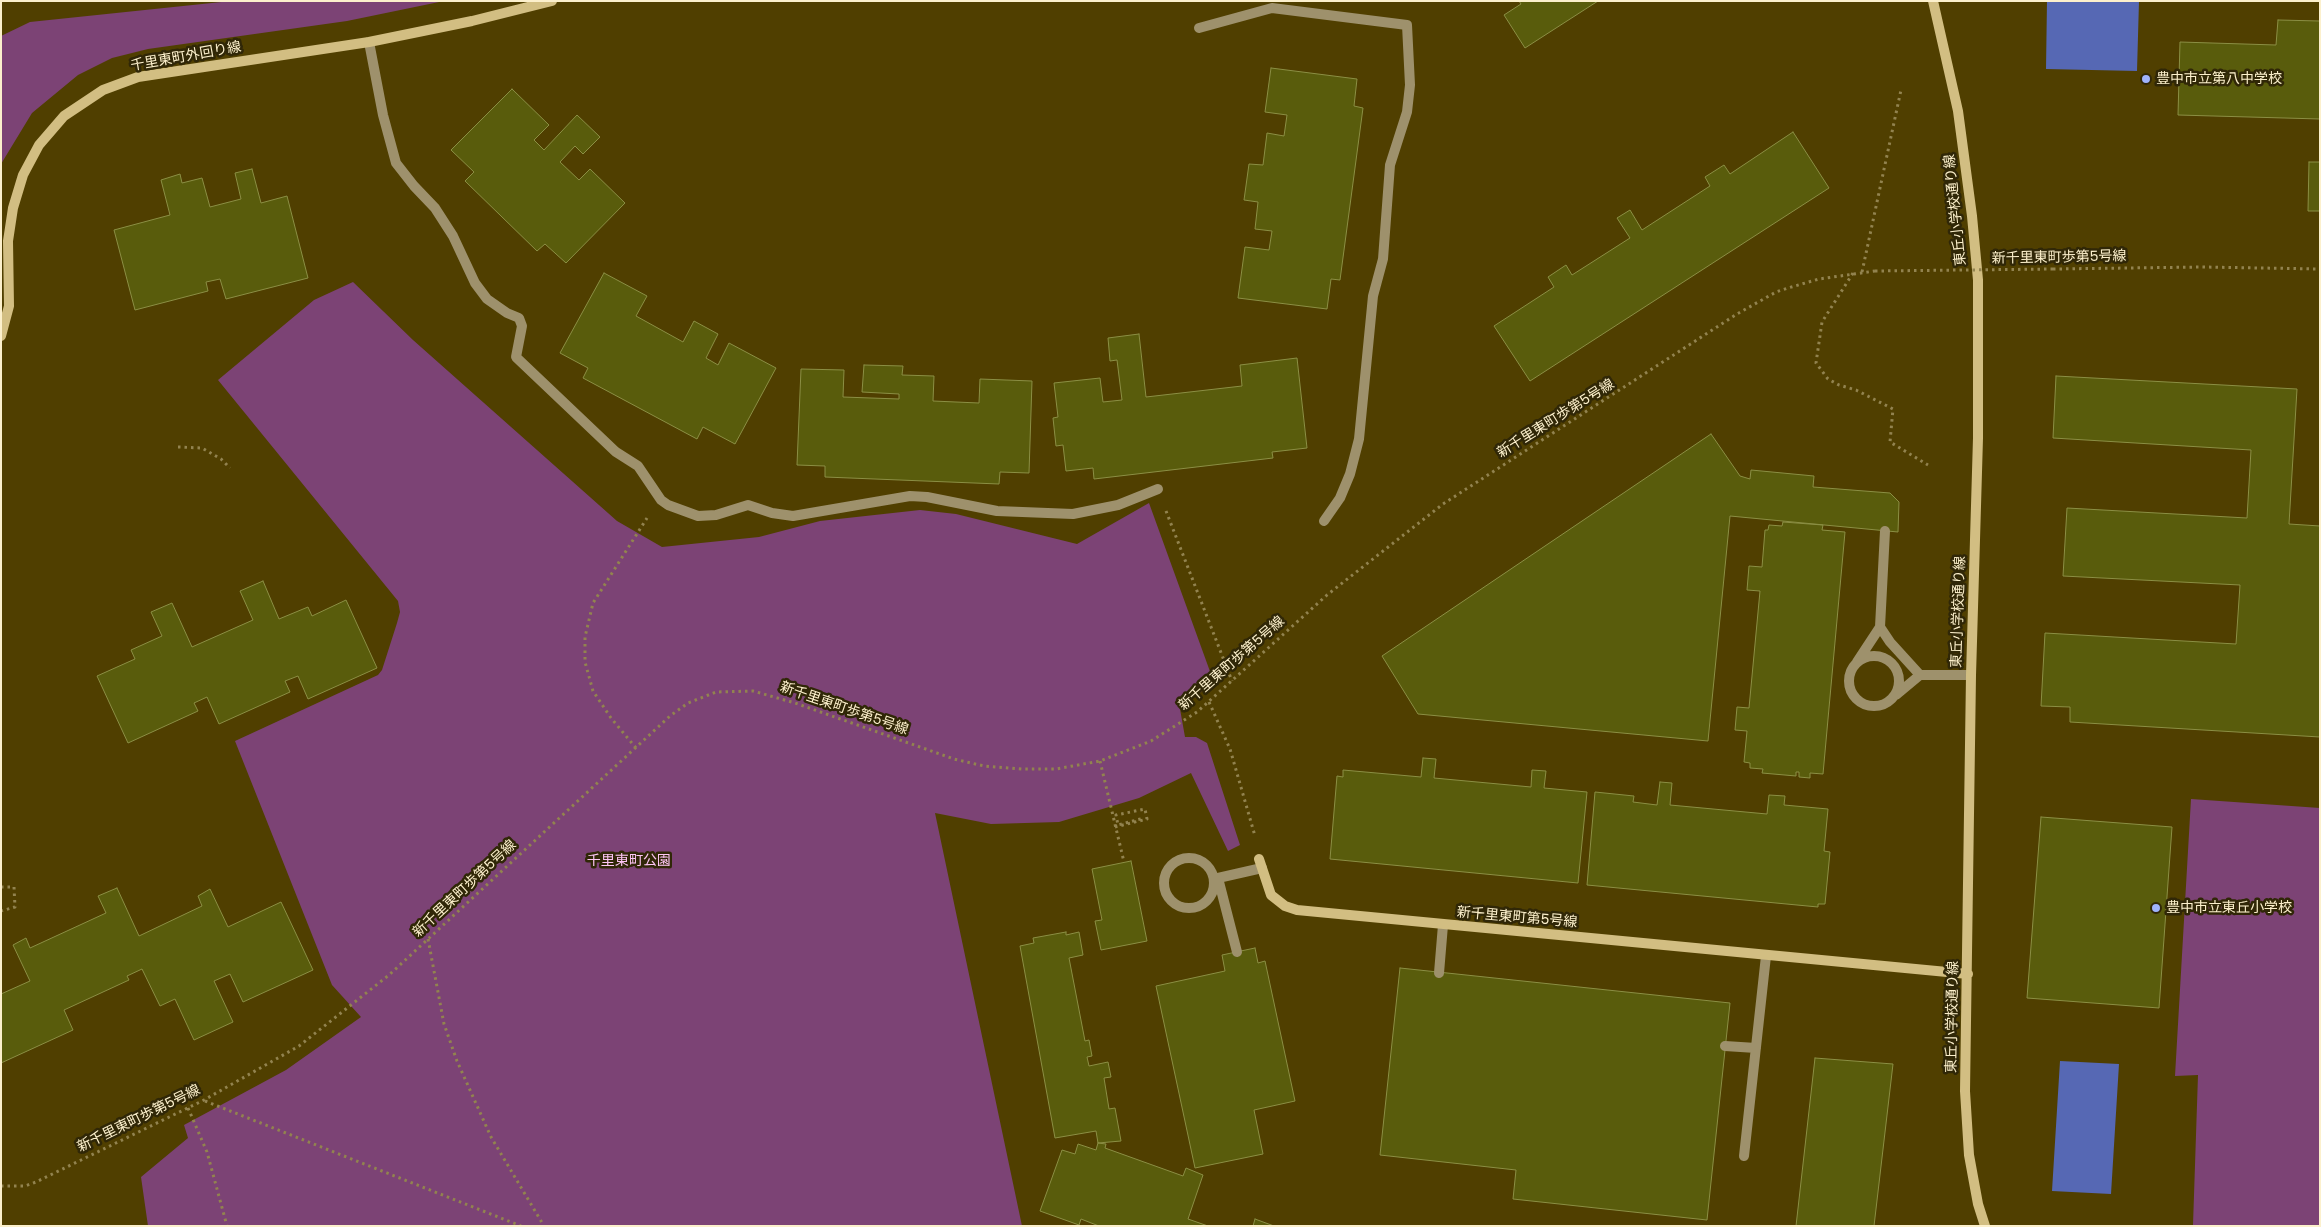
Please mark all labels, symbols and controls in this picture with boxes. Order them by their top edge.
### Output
street label: 千里東町外回り線 [129,39,243,75]
place label: 豊中市立第八中学校 [2156,71,2282,87]
marker: 豊中市立第八中学校 [2140,73,2152,85]
street label: 東丘小学校通り線 [1942,153,1970,267]
street label: 新千里東町歩第5号線 [1991,248,2127,268]
street label: 新千里東町歩第5号線 [1494,376,1618,462]
street label: 東丘小学校通り線 [1949,556,1969,668]
street label: 新千里東町歩第5号線 [1176,613,1288,715]
street label: 新千里東町歩第5号線 [778,679,910,739]
street label: 新千里東町歩第5号線 [410,837,520,941]
park label: 千里東町公園 [587,853,671,869]
place label: 豊中市立東丘小学校 [2166,900,2292,916]
marker: 豊中市立東丘小学校 [2150,902,2162,914]
street label: 新千里東町第5号線 [1456,904,1578,932]
street label: 東丘小学校通り線 [1944,961,1962,1073]
street label: 新千里東町歩第5号線 [75,1082,203,1156]

